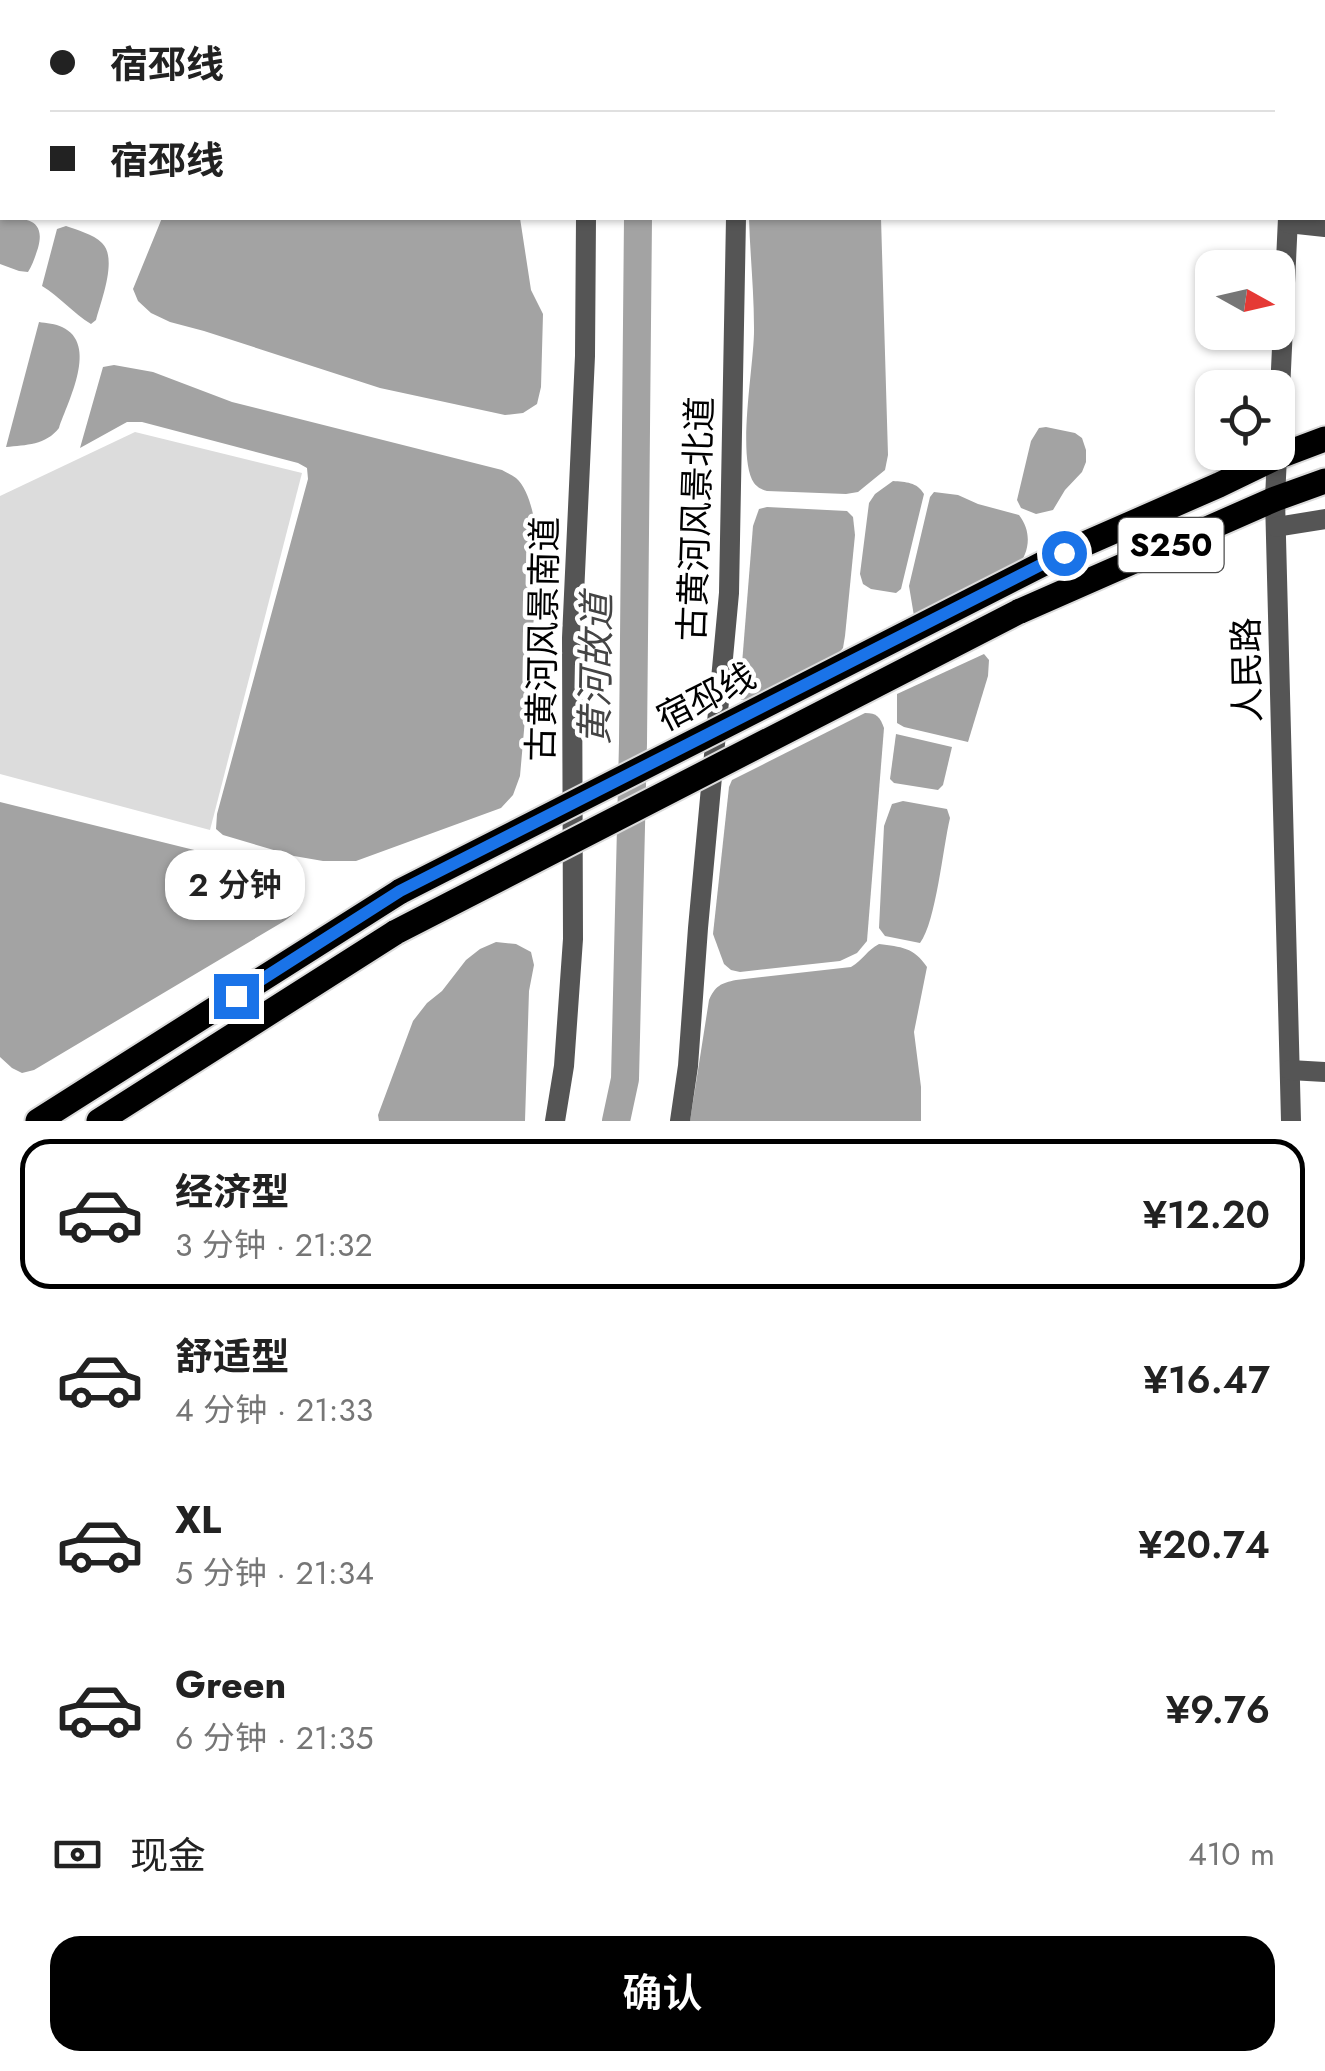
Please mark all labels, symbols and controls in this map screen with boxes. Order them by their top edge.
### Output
text: 宿邳线 [110,37,224,92]
text: 宿邳线 [110,133,224,188]
north arrow [1195,250,1295,350]
map controls [1195,250,1295,470]
button: locate [1195,370,1295,470]
street label: 古黄河风景北道 [667,396,725,642]
street label: 古黄河风景南道 [516,516,570,762]
road number: S250 [1118,518,1224,572]
route start [1042,531,1087,576]
water label: 黄河故道 [567,588,624,745]
street label: 人民路 [1221,617,1273,723]
street label: 宿邳线 [648,651,764,743]
callout: 2 分钟 [166,851,306,921]
text: 2 分钟 [188,862,282,908]
route end [214,974,259,1019]
text: 经济型 [175,1164,289,1219]
icon: car [55,1169,145,1259]
text: ¥12.20 [1143,1187,1270,1242]
text: 3 分钟 · 21:32 [175,1222,373,1268]
text: 舒适型 [175,1329,289,1384]
icon: car [55,1334,145,1424]
text: ¥16.47 [1144,1352,1270,1407]
text: 4 分钟 · 21:33 [175,1387,373,1433]
text: XL [175,1492,221,1547]
icon: car [55,1499,145,1589]
text: ¥20.74 [1138,1517,1270,1572]
text: 5 分钟 · 21:34 [175,1550,374,1596]
text: Green [175,1657,286,1712]
icon: car [55,1664,145,1754]
text: ¥9.76 [1166,1682,1270,1737]
text: 6 分钟 · 21:35 [175,1715,374,1761]
icon: cash [50,1827,105,1882]
text: 现金 [130,1828,206,1883]
text: 410 m [1188,1831,1275,1877]
button: 确认 [50,1936,1275,2051]

